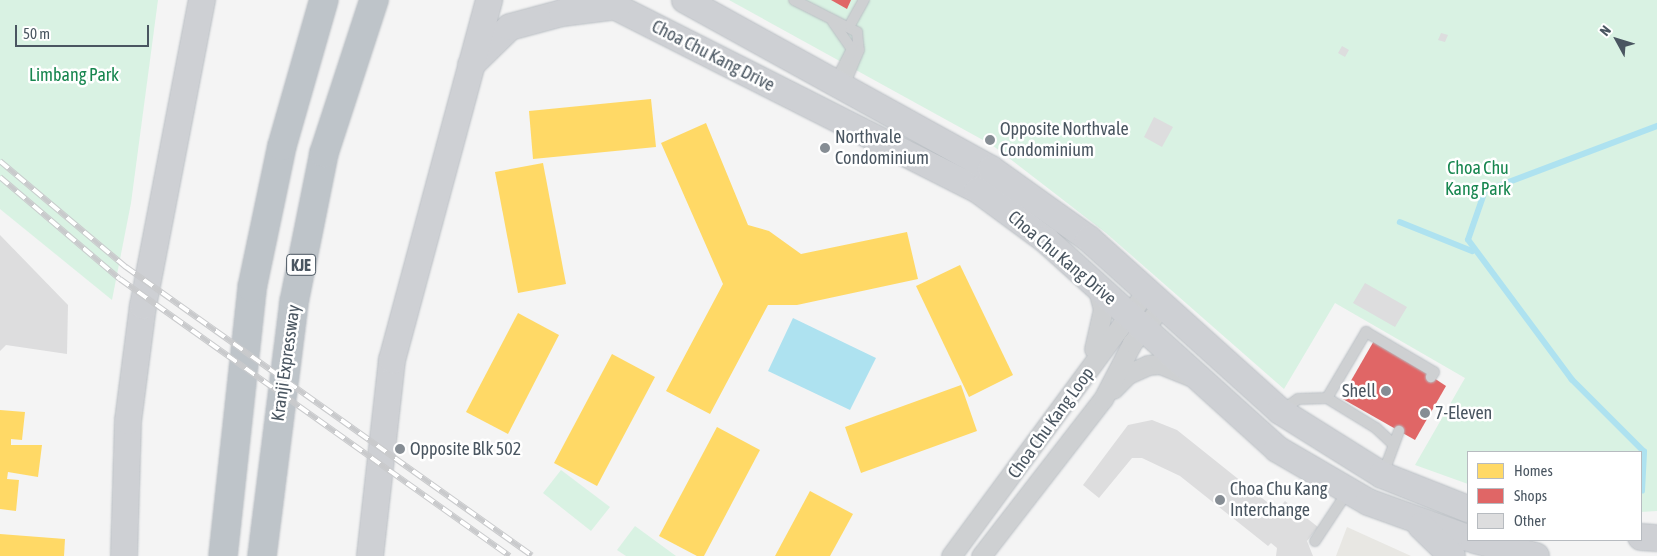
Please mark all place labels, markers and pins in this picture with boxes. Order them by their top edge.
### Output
place label: Opposite Northvale Condominium [1000,119,1129,162]
place label: Northvale Condominium [835,127,929,170]
marker: Opposite Northvale Condominium [984,134,996,146]
marker: Northvale Condominium [819,142,831,154]
place label: Shell [1342,380,1376,402]
marker: Shell [1380,385,1392,397]
place label: 7-Eleven [1435,402,1492,424]
marker: 7-Eleven [1419,407,1431,419]
place label: Opposite Blk 502 [410,438,521,460]
marker: Opposite Blk 502 [394,443,406,455]
place label: Choa Chu Kang Interchange [1230,479,1327,522]
marker: Choa Chu Kang Interchange [1214,494,1226,506]

